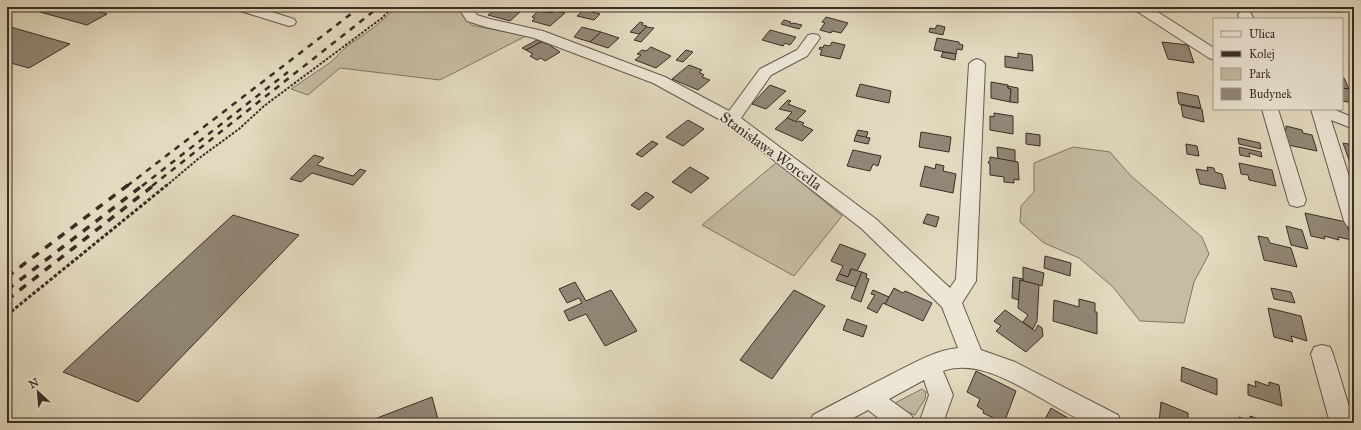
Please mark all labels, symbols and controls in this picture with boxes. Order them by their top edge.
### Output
legend [1213,18,1343,110]
text: Ulica [1249,27,1276,41]
text: Kolej [1249,47,1275,61]
text: Park [1249,67,1271,81]
text: Budynek [1249,87,1292,101]
street label: Stanisława Worcella [717,108,826,194]
north arrow [18,372,58,412]
text: N [27,375,41,391]

